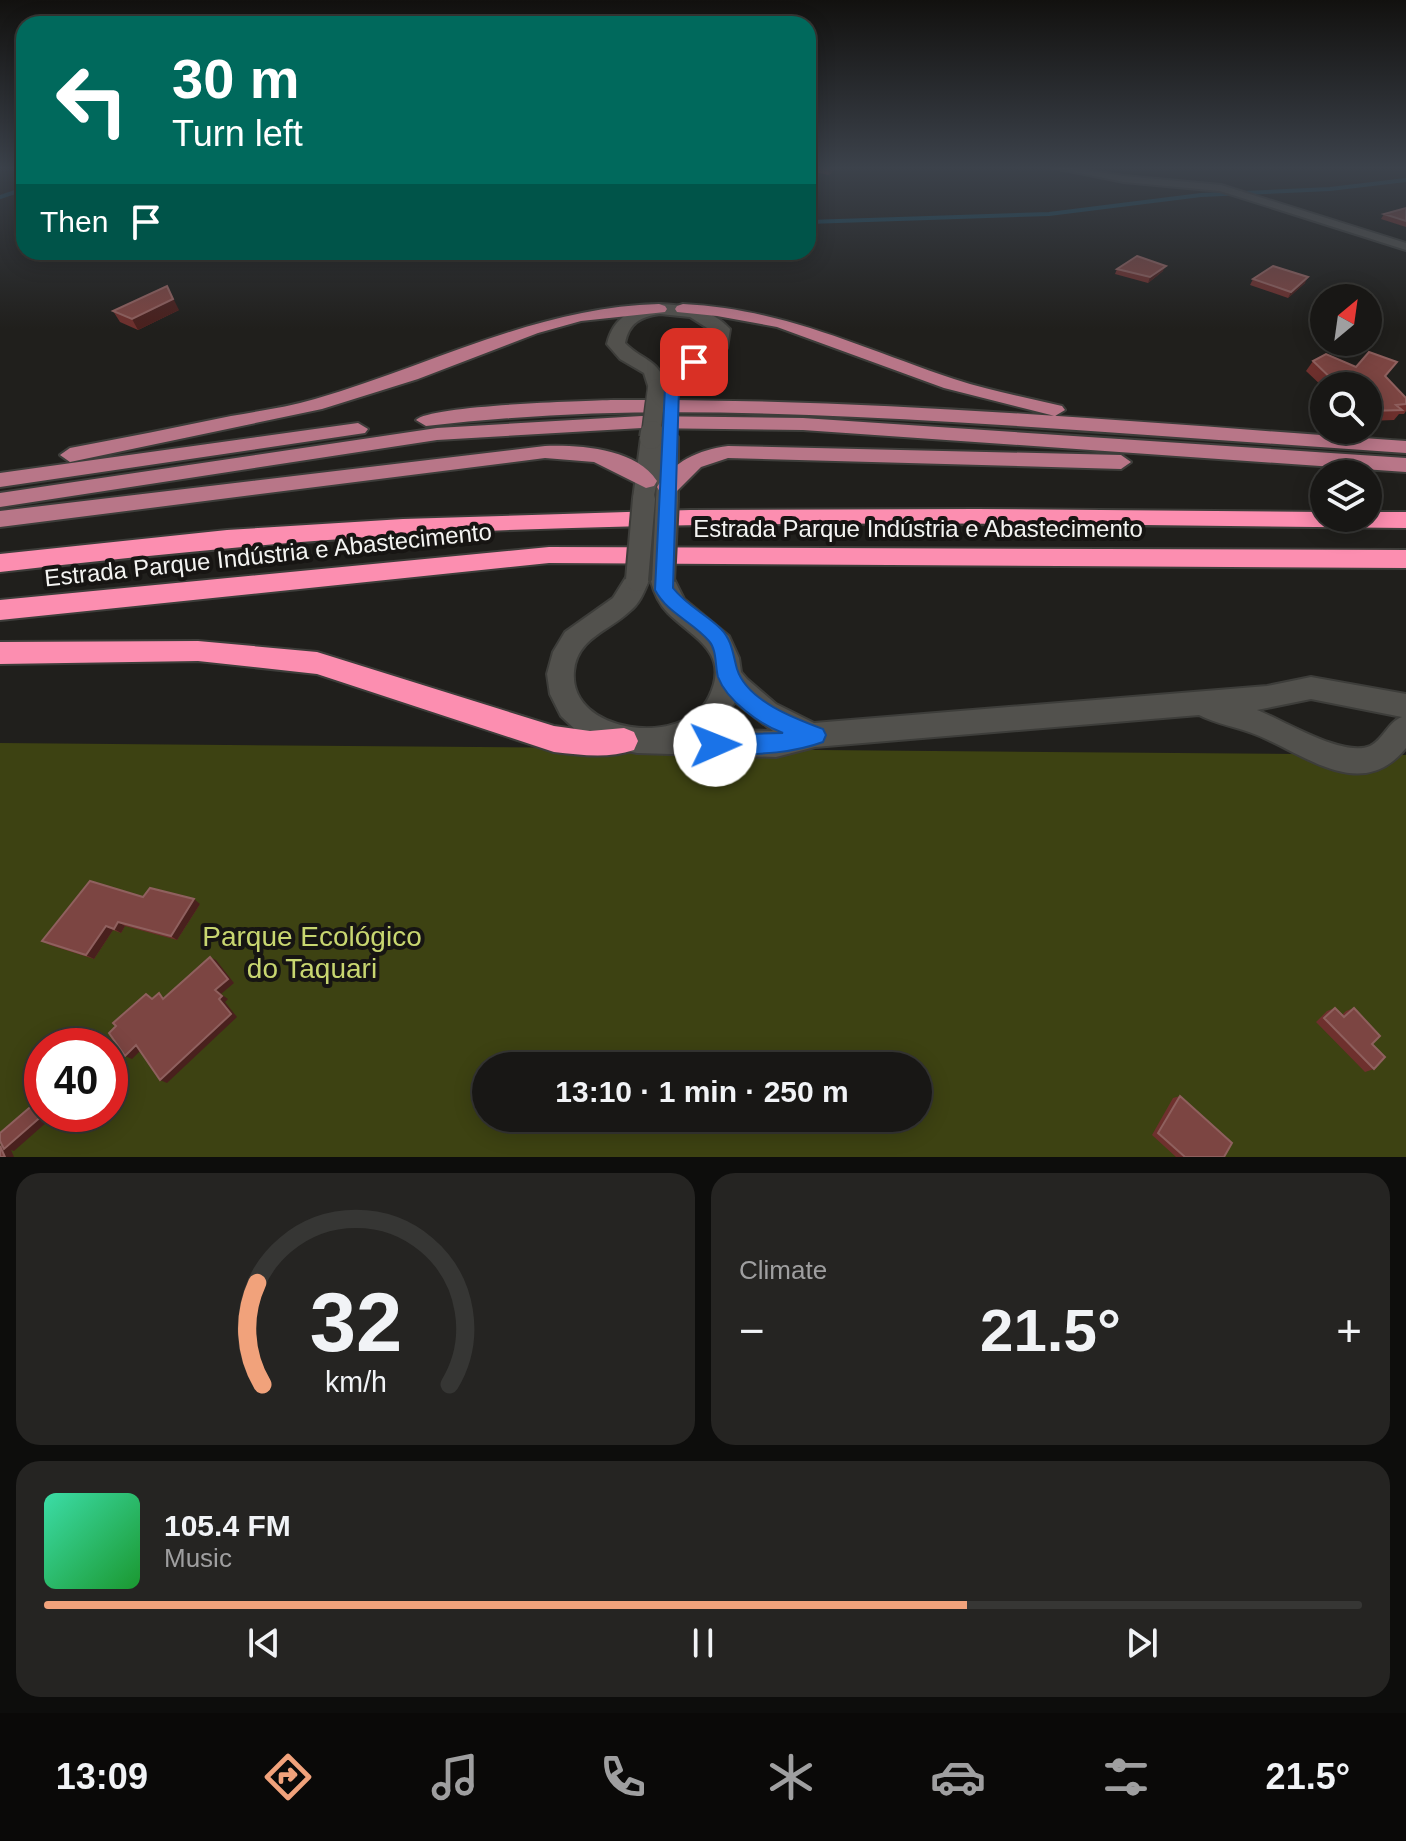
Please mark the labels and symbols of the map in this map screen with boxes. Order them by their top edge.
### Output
north arrow [1310,284,1382,356]
pin [660,328,728,396]
street label: Estrada Parque Indústria e Abastecimento [693,515,1143,542]
street label: Estrada Parque Indústria e Abastecimento [43,518,493,591]
position arrow [673,703,757,787]
park label: Parque Ecológico do Taquari [202,921,422,984]
speed limit sign: 40 [24,1028,128,1132]

